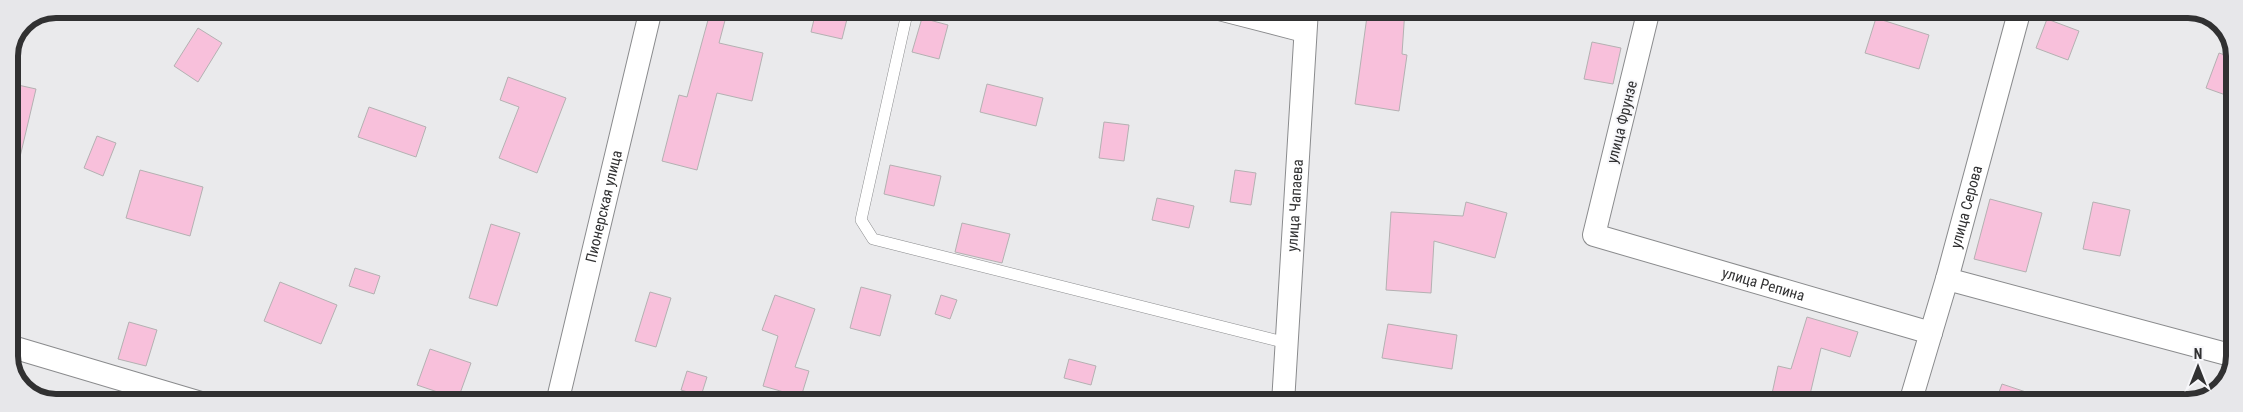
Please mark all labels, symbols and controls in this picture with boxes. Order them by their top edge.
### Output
street label: улица Фрунзе [1603,79,1641,165]
street label: Пионерская улица [582,149,626,264]
street label: улица Чапаева [1283,159,1307,252]
street label: улица Серова [1947,164,1986,250]
street label: улица Репина [1720,264,1807,305]
north arrow [2173,342,2223,392]
text: N [2194,346,2202,362]

